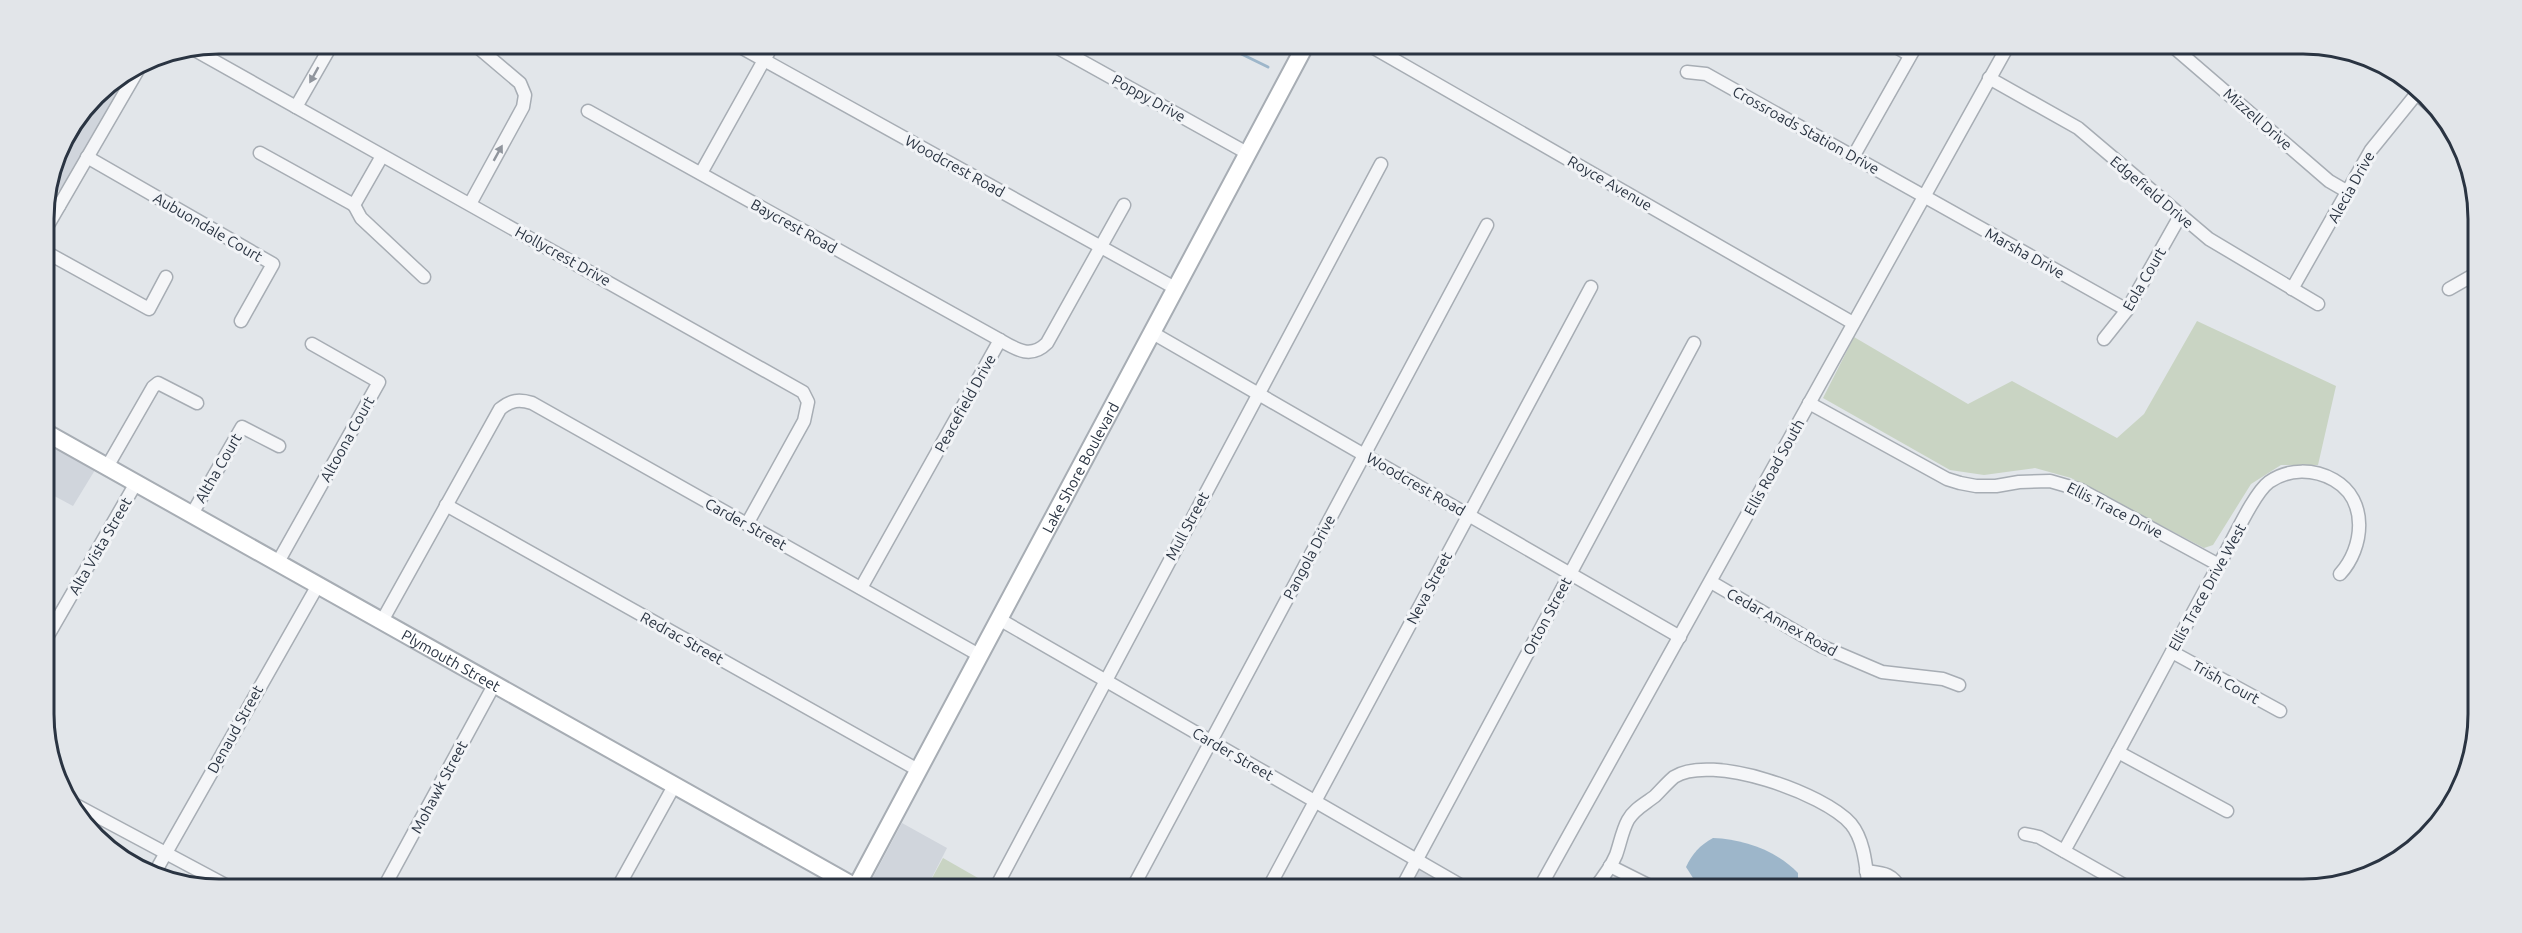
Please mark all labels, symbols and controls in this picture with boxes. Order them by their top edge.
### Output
one-way arrow [309,67,319,84]
street label: Poppy Drive [1109,71,1189,125]
street label: Crossroads Station Drive [1730,83,1882,177]
street label: Mizzell Drive [2220,85,2296,153]
street label: Woodcrest Road [902,132,1008,200]
one-way arrow [493,144,503,161]
street label: Alecia Drive [2324,148,2378,226]
street label: Royce Avenue [1565,152,1655,214]
street label: Edgefield Drive [2107,152,2197,232]
street label: Aubuondale Court [150,189,266,265]
street label: Baycrest Road [748,195,840,257]
street label: Hollycrest Drive [512,223,614,289]
street label: Marsha Drive [1982,224,2068,282]
street label: Eola Court [2119,244,2169,314]
street label: Peacefield Drive [931,351,999,455]
street label: Altoona Court [317,393,377,485]
street label: Lake Shore Boulevard [1038,399,1122,536]
street label: Ellis Road South [1740,416,1808,518]
street label: Altha Court [191,430,245,506]
street label: Woodcrest Road [1364,449,1468,519]
street label: Ellis Trace Drive [2064,479,2166,541]
street label: Mull Street [1162,489,1212,563]
street label: Alta Vista Street [65,494,135,598]
street label: Carder Street [702,495,790,553]
street label: Pangola Drive [1280,512,1338,602]
street label: Ellis Trace Drive West [2165,520,2249,654]
street label: Neva Street [1403,549,1455,627]
street label: Orton Street [1519,574,1575,658]
street label: Cedar Annex Road [1724,585,1840,659]
street label: Redrac Street [638,608,726,668]
street label: Plymouth Street [399,626,504,695]
street label: Trish Court [2190,657,2262,707]
street label: Denaud Street [204,682,266,776]
street label: Carder Street [1189,724,1277,784]
street label: Mohawk Street [407,738,471,836]

